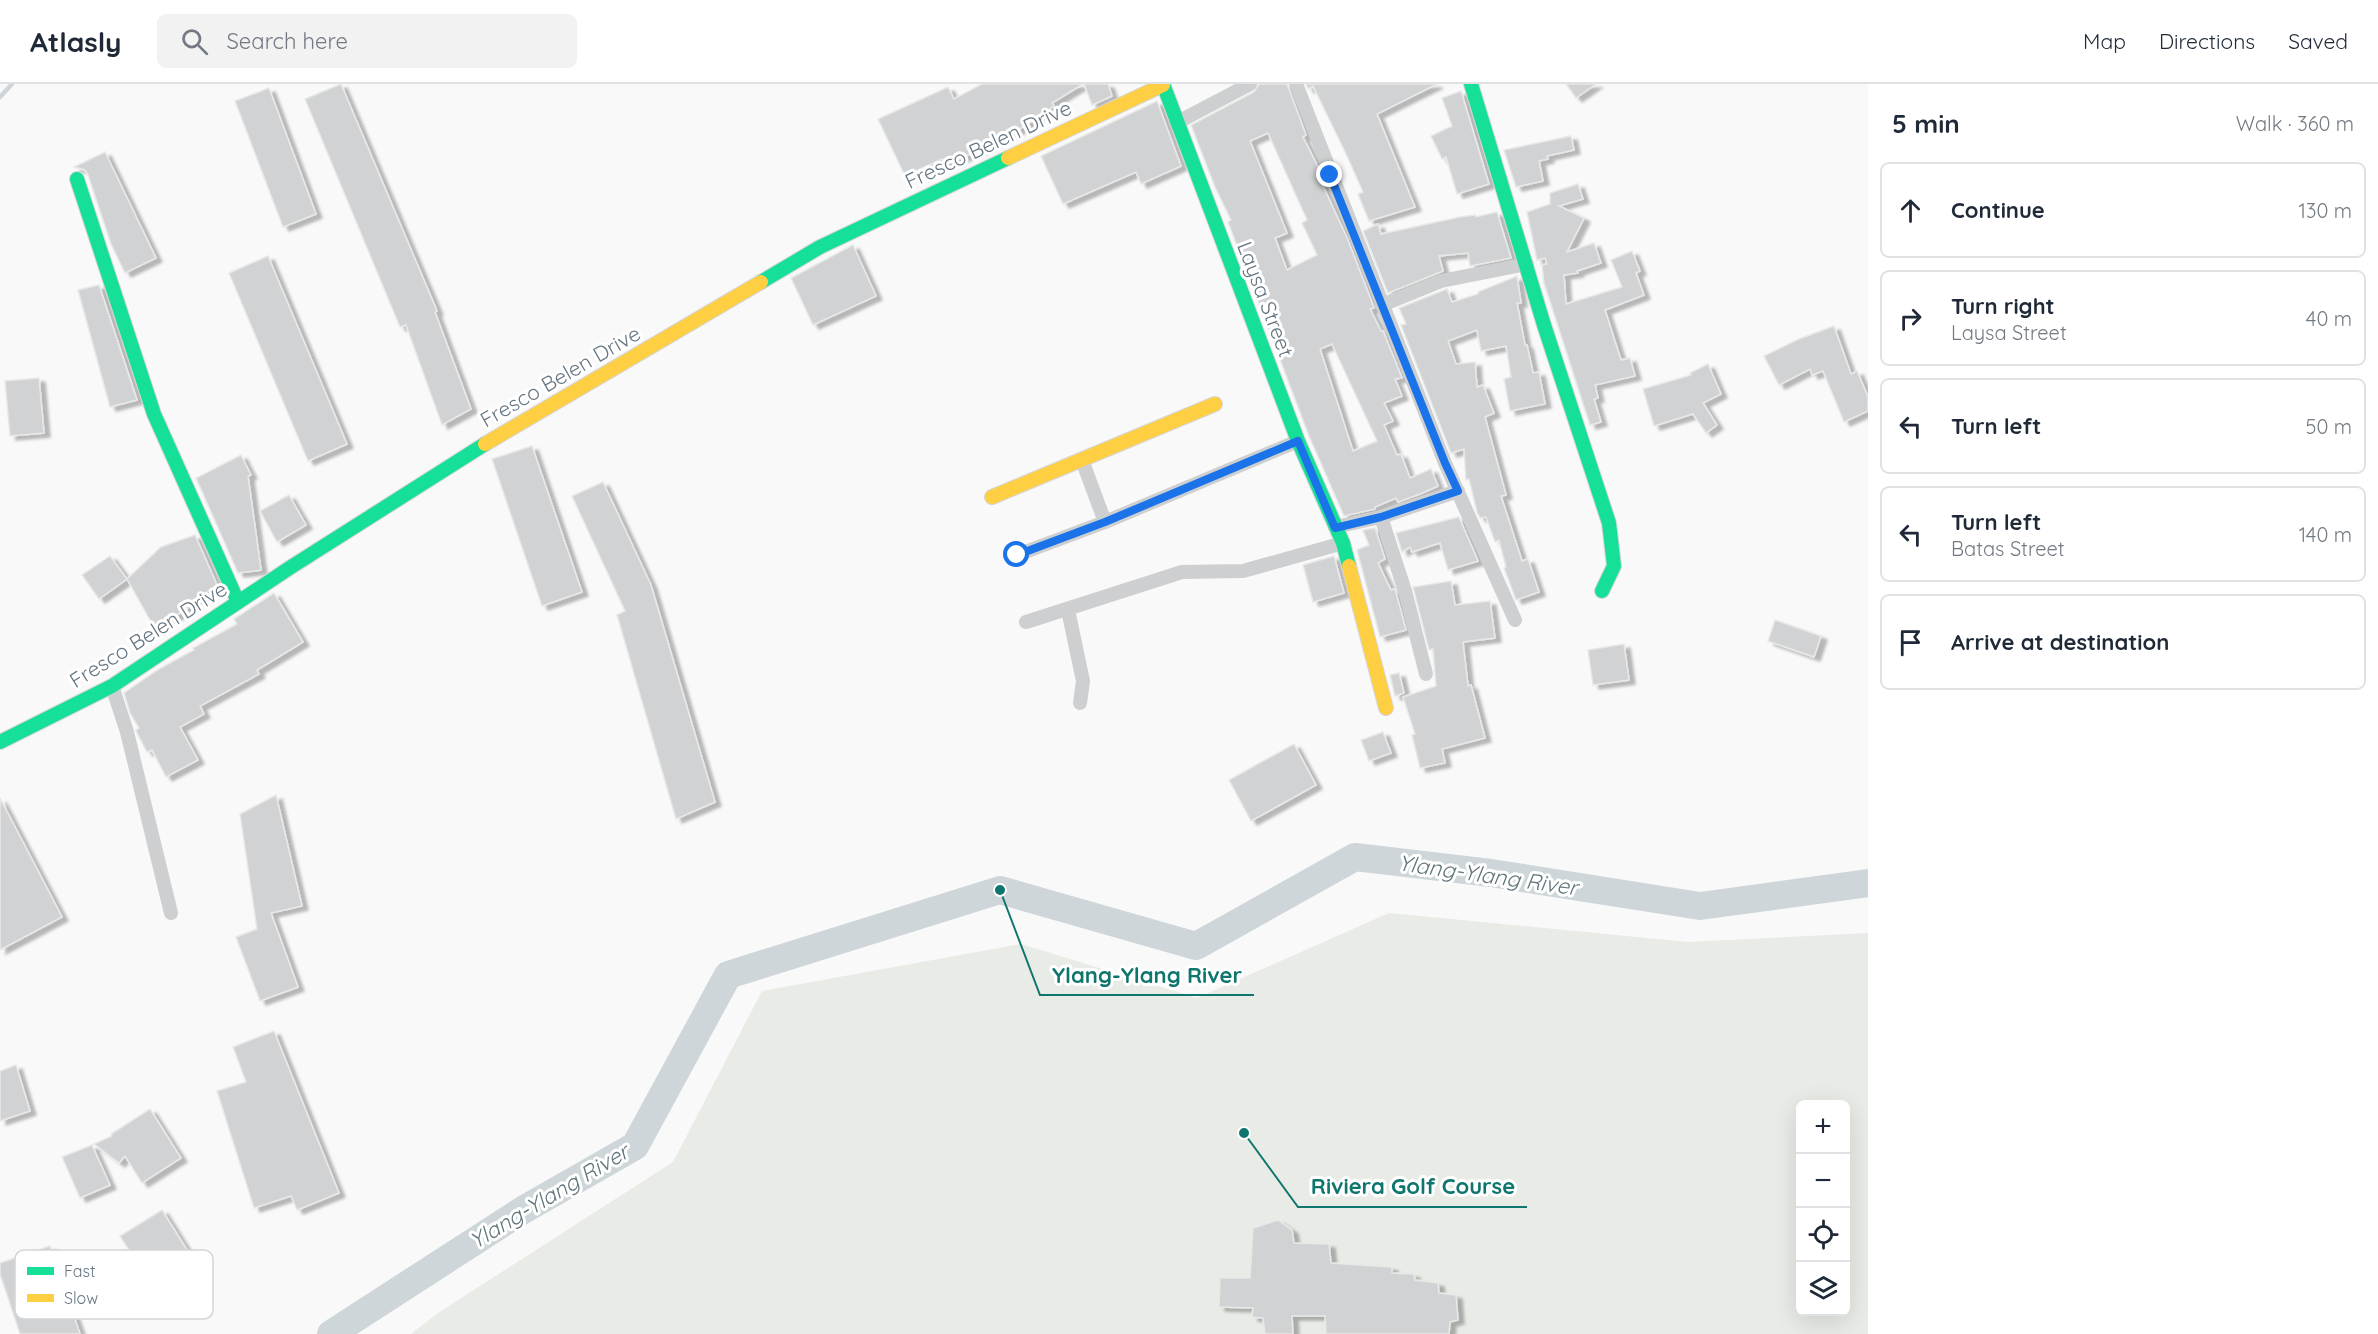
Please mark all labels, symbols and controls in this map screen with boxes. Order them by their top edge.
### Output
search box [157,14,577,68]
text: Atlasly [30,24,121,59]
icon: search [178,25,211,58]
text: Search here [226,27,348,55]
text: Map [2083,28,2126,54]
text: Directions [2159,28,2255,54]
text: Saved [2288,28,2348,54]
street label: Fresco Belen Drive [901,94,1075,194]
text: 5 min [1892,107,1960,140]
text: Walk · 360 m [2236,111,2354,136]
route end [1316,161,1342,187]
icon: ahead [1894,194,1927,227]
text: Continue [1951,196,2045,224]
text: 130 m [2299,198,2352,223]
street label: Laysa Street [1232,238,1300,360]
text: Turn right [1951,292,2055,320]
icon: right [1894,302,1927,335]
text: 40 m [2306,306,2352,331]
street label: Fresco Belen Drive [475,320,645,432]
text: Laysa Street [1951,320,2067,345]
icon: left [1894,410,1927,443]
text: Turn left [1951,412,2041,440]
text: 50 m [2306,414,2352,439]
text: Turn left [1951,508,2041,536]
icon: left [1894,518,1927,551]
text: 140 m [2299,522,2352,547]
text: Batas Street [1951,536,2065,561]
route start [1003,541,1029,567]
street label: Fresco Belen Drive [64,575,232,693]
icon: arrive [1894,626,1927,659]
text: Arrive at destination [1951,628,2169,656]
water label: Ylang-Ylang River [1397,849,1582,902]
callout: Ylang-Ylang River [1040,955,1254,995]
text: Ylang-Ylang River [1052,961,1242,989]
map controls [1796,1100,1850,1316]
button: + [1796,1100,1850,1154]
water label: Ylang-Ylang River [464,1136,636,1255]
button: − [1796,1154,1850,1208]
callout: Riviera Golf Course [1298,1167,1527,1207]
text: Riviera Golf Course [1311,1172,1515,1200]
button: locate [1796,1208,1850,1262]
legend [15,1250,213,1319]
text: Fast [64,1261,95,1281]
button: layers [1796,1262,1850,1316]
text: Slow [64,1288,98,1308]

